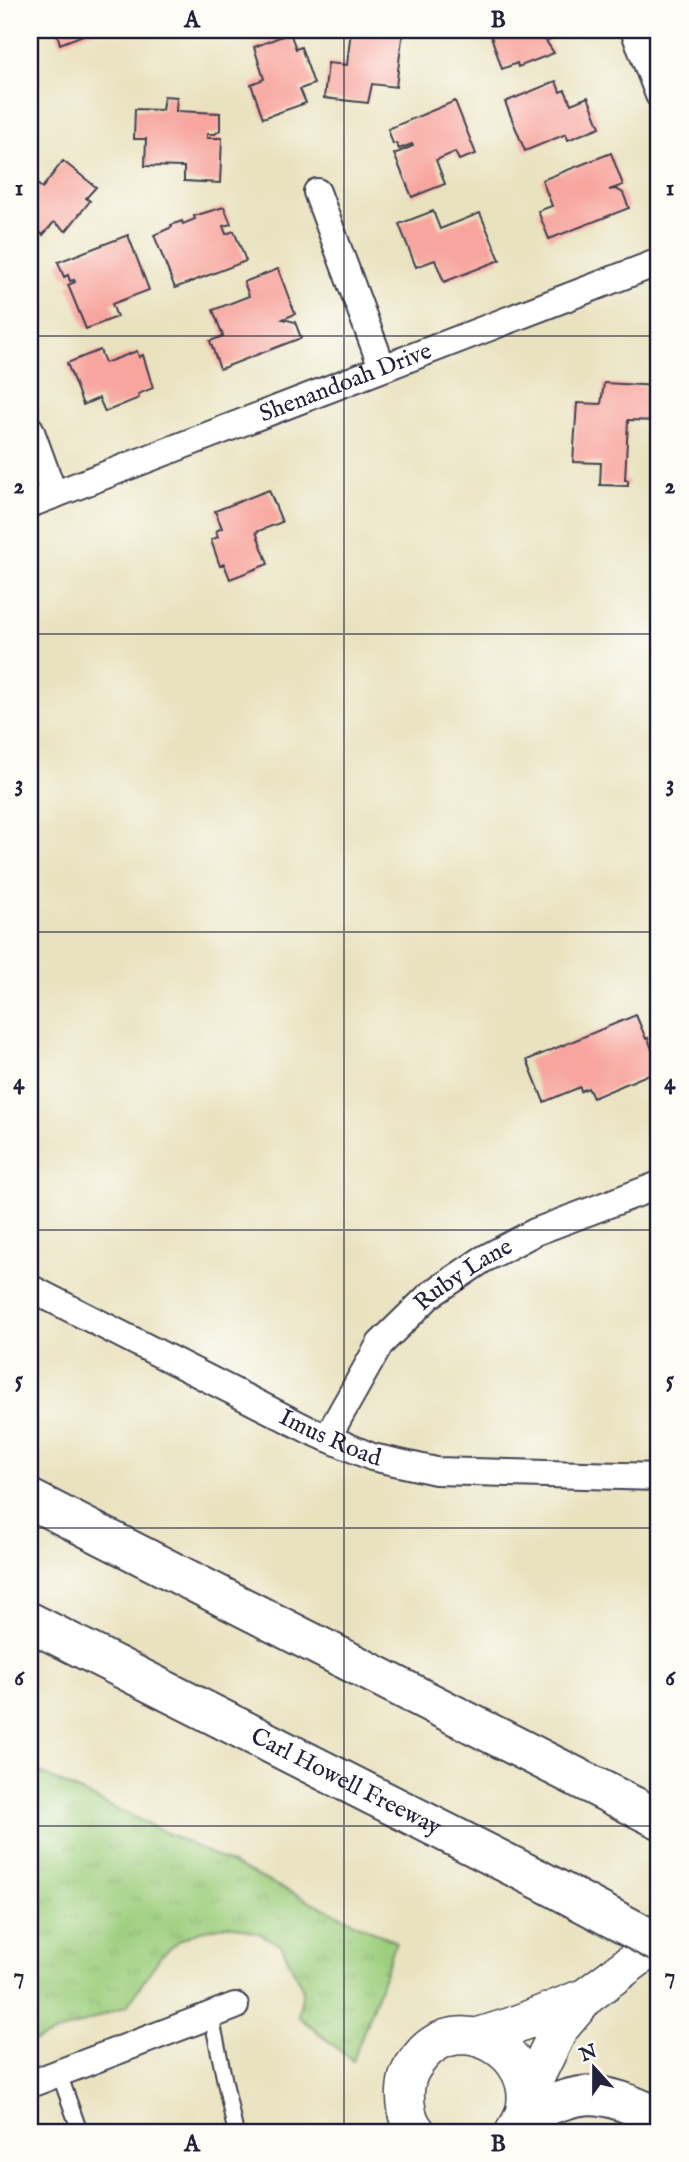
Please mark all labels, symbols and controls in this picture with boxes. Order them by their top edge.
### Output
text: A [183,6,201,35]
text: B [490,6,506,35]
text: 1 [15,174,23,203]
text: 1 [666,174,674,203]
street label: Shenandoah Drive [255,335,436,430]
text: 2 [14,472,25,501]
text: 2 [665,472,676,501]
text: 3 [15,770,23,799]
text: 3 [666,770,674,799]
text: 4 [13,1068,25,1097]
text: 4 [664,1068,676,1097]
street label: Ruby Lane [407,1231,518,1318]
text: 5 [15,1366,24,1395]
text: 5 [666,1366,675,1395]
street label: Imus Road [274,1402,384,1474]
text: 6 [14,1664,25,1693]
text: 6 [665,1664,676,1693]
street label: Carl Howell Freeway [245,1721,447,1843]
text: 7 [14,1962,24,1991]
text: 7 [665,1962,675,1991]
north arrow [560,2032,630,2102]
text: N [576,2040,601,2069]
text: A [183,2130,201,2159]
text: B [490,2130,506,2159]

